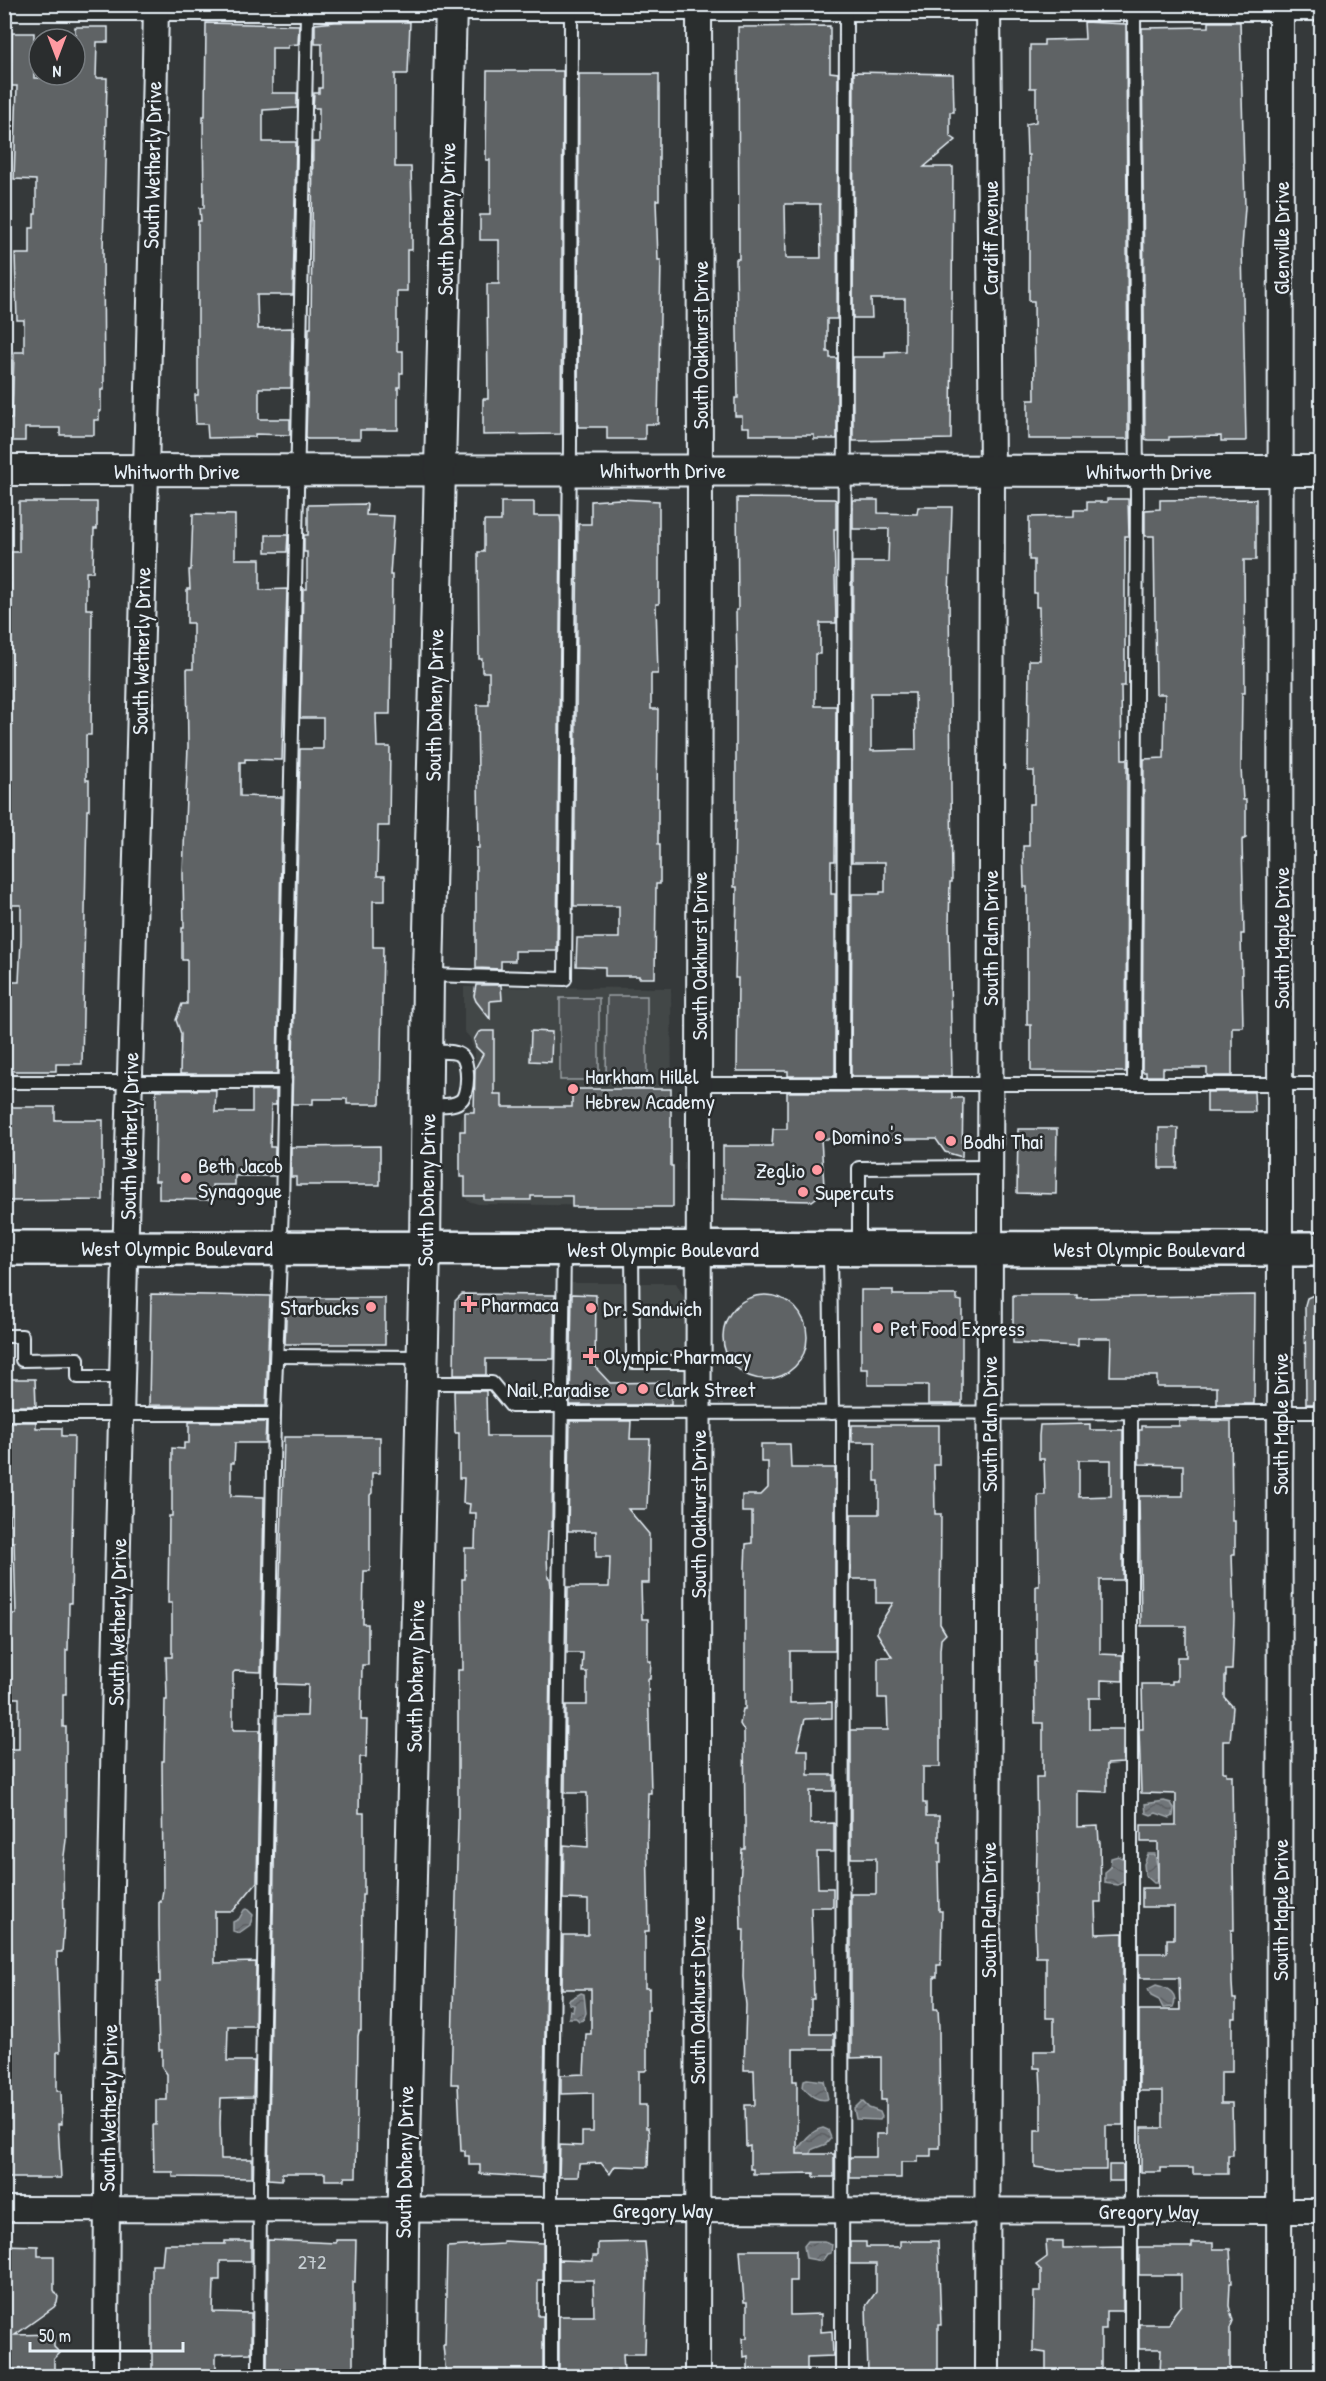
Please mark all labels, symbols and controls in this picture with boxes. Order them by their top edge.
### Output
north arrow [27,27,87,87]
text: N [52,61,61,83]
street label: South Wetherly Drive [136,81,168,249]
street label: South Doheny Drive [430,142,462,296]
street label: Cardiff Avenue [975,180,1005,296]
street label: Glenville Drive [1266,181,1296,295]
street label: South Oakhurst Drive [685,260,715,429]
street label: Whitworth Drive [600,455,726,485]
street label: Whitworth Drive [114,456,240,486]
street label: Whitworth Drive [1086,456,1212,486]
street label: South Wetherly Drive [125,567,157,735]
street label: South Doheny Drive [418,628,450,782]
street label: South Maple Drive [1266,867,1296,1009]
street label: South Palm Drive [975,870,1005,1006]
street label: South Oakhurst Drive [684,871,714,1040]
street label: South Wetherly Drive [113,1052,145,1220]
place label: Harkham Hillel Hebrew Academy [585,1061,715,1116]
marker: Harkham Hillel Hebrew Academy [566,1082,580,1096]
street label: South Doheny Drive [410,1113,442,1267]
place label: Domino's [832,1121,902,1151]
place label: Bodhi Thai [963,1126,1044,1156]
marker: Domino's [813,1129,827,1143]
marker: Bodhi Thai [944,1134,958,1148]
place label: Beth Jacob Synagogue [198,1150,283,1205]
place label: Zeglio [756,1155,805,1185]
marker: Zeglio [810,1163,824,1177]
marker: Beth Jacob Synagogue [179,1171,193,1185]
place label: Supercuts [815,1177,894,1207]
marker: Supercuts [796,1185,810,1199]
street label: West Olympic Boulevard [81,1233,273,1263]
street label: West Olympic Boulevard [567,1234,759,1264]
street label: West Olympic Boulevard [1053,1234,1245,1264]
place label: Pharmaca [481,1289,559,1319]
place label: Starbucks [280,1292,359,1322]
place label: Dr. Sandwich [603,1293,702,1323]
marker: Pharmaca [462,1297,476,1311]
marker: Starbucks [364,1300,378,1314]
marker: Dr. Sandwich [584,1301,598,1315]
place label: Pet Food Express [890,1313,1025,1343]
marker: Pet Food Express [871,1321,885,1335]
place label: Olympic Pharmacy [603,1341,752,1371]
marker: Olympic Pharmacy [584,1349,598,1363]
street label: South Maple Drive [1265,1353,1295,1495]
street label: South Palm Drive [974,1356,1004,1492]
place label: Nail Paradise [507,1374,610,1404]
place label: Clark Street [655,1374,756,1404]
marker: Nail Paradise [615,1382,629,1396]
marker: Clark Street [636,1382,650,1396]
street label: South Oakhurst Drive [683,1429,713,1598]
street label: South Wetherly Drive [101,1538,133,1706]
street label: South Doheny Drive [399,1599,431,1753]
street label: South Maple Drive [1265,1839,1295,1981]
street label: South Palm Drive [973,1842,1003,1978]
street label: South Oakhurst Drive [682,1915,712,2084]
street label: South Wetherly Drive [92,2024,124,2192]
street label: South Doheny Drive [388,2085,420,2239]
street label: Gregory Way [613,2195,713,2225]
street label: Gregory Way [1099,2196,1199,2226]
house number: 272 [298,2248,327,2275]
scale bar [30,2315,183,2353]
text: 50 m [39,2323,71,2348]

